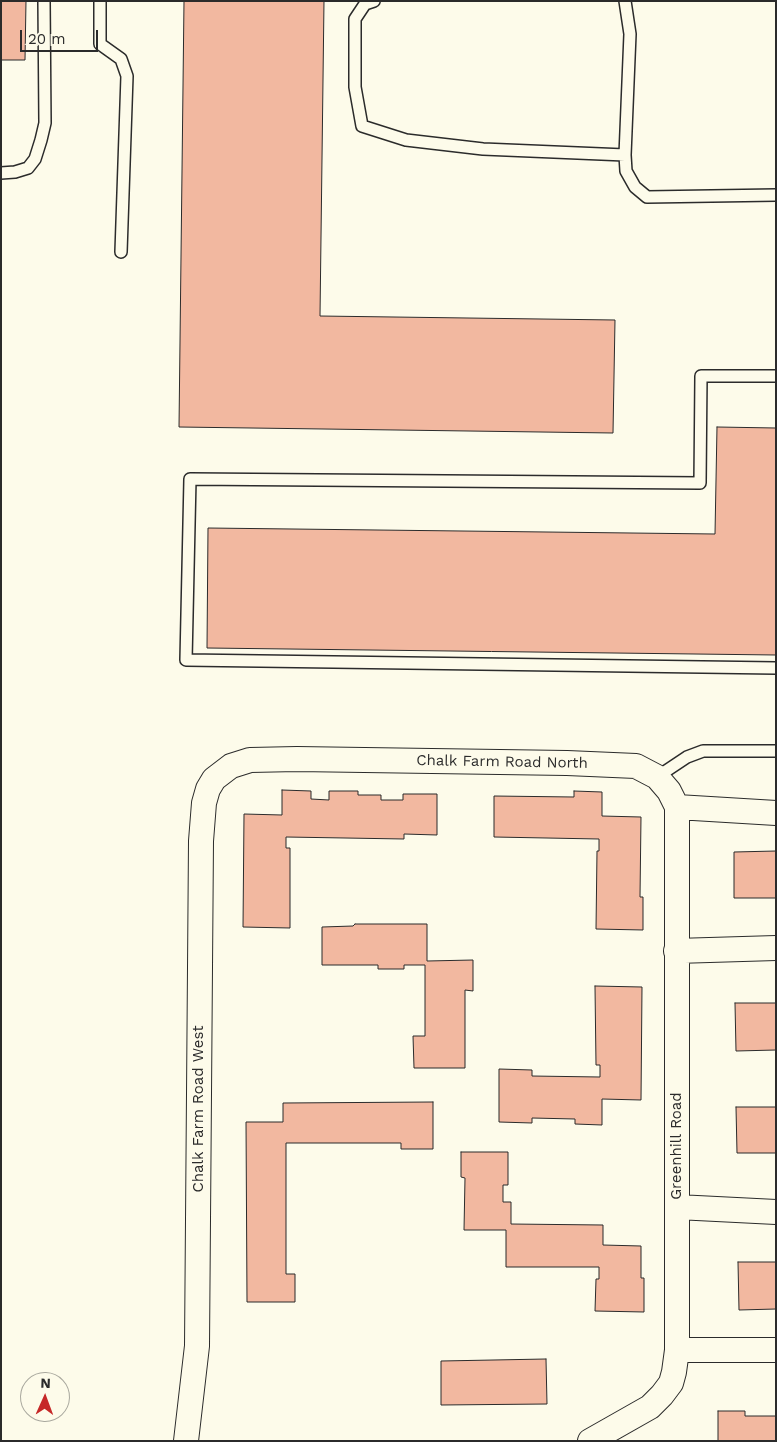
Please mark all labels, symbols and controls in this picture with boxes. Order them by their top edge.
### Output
scale bar [22,20,100,52]
text: 20 m [28,30,66,48]
street label: Chalk Farm Road North [416,752,588,772]
street label: Chalk Farm Road West [190,1025,208,1193]
street label: Greenhill Road [668,1092,686,1200]
north arrow [20,1372,70,1422]
text: N [40,1375,51,1391]

